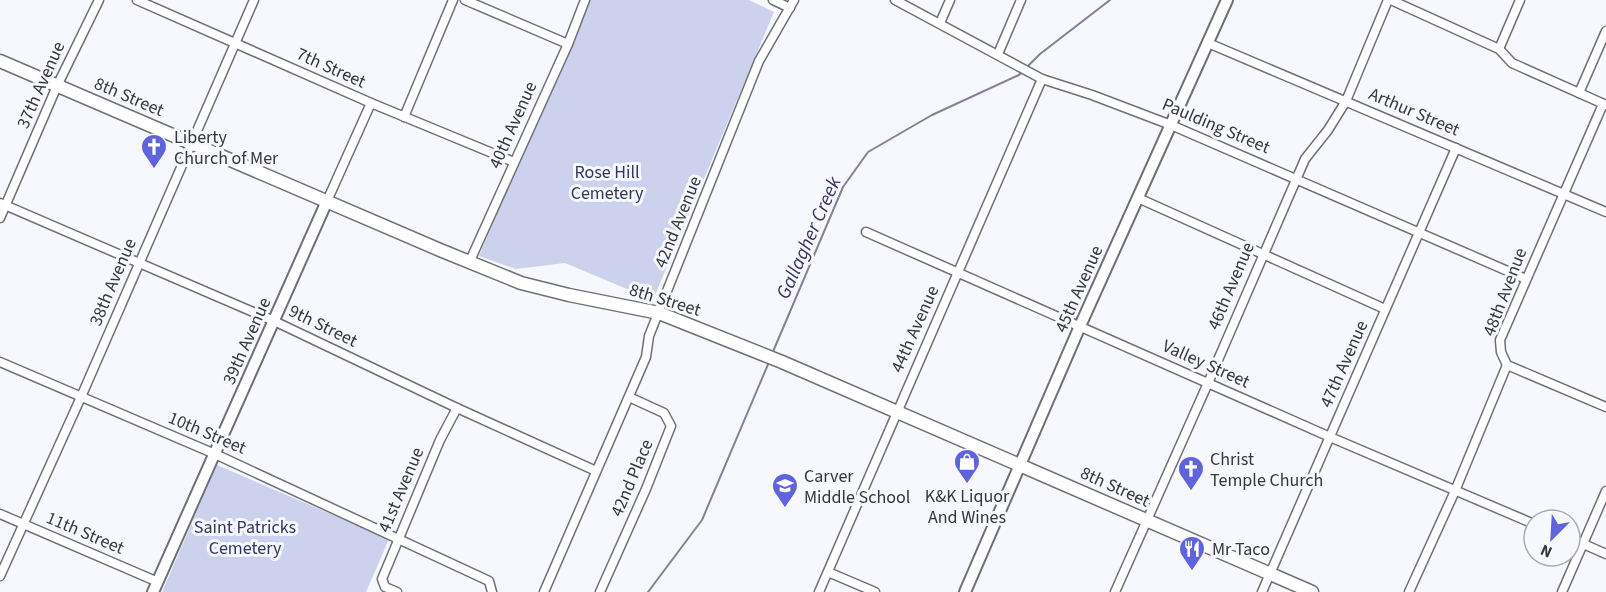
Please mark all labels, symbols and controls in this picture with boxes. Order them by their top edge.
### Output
street label: 37th Avenue [11,37,71,132]
street label: 7th Street [292,42,370,94]
street label: 8th Street [90,71,168,123]
street label: 40th Avenue [483,77,543,172]
street label: Arthur Street [1365,82,1463,142]
street label: Paulding Street [1158,92,1274,160]
place label: Liberty Church of Mer [174,125,279,171]
church icon: Liberty Church of Mer [139,132,169,170]
park label: Rose Hill Cemetery [571,160,644,206]
street label: 42nd Avenue [648,172,708,272]
water label: Gallagher Creek [770,172,849,304]
street label: 38th Avenue [83,234,143,330]
street label: 46th Avenue [1201,238,1261,334]
street label: 45th Avenue [1049,241,1109,336]
street label: 48th Avenue [1477,244,1533,340]
street label: 8th Street [626,277,704,323]
street label: 44th Avenue [885,281,945,376]
street label: 39th Avenue [217,293,277,388]
street label: 9th Street [284,299,362,353]
street label: 47th Avenue [1314,316,1374,411]
street label: Valley Street [1158,334,1254,394]
street label: 10th Street [164,405,250,461]
street label: 42nd Place [604,435,660,521]
street label: 41st Avenue [372,444,430,536]
shop icon: K&K Liquor And Wines [952,447,982,485]
place label: Christ Temple Church [1210,447,1323,493]
church icon: Christ Temple Church [1176,454,1206,492]
street label: 8th Street [1076,461,1154,513]
place label: Carver Middle School [804,464,910,510]
school or university icon: Carver Middle School [770,471,800,509]
place label: K&K Liquor And Wines [925,484,1010,530]
street label: 11th Street [42,505,128,561]
north arrow [1522,508,1582,568]
park label: Saint Patricks Cemetery [194,515,296,561]
restaurant icon: Mr Taco [1177,534,1207,572]
place label: Mr Taco [1212,537,1270,562]
text: N [1537,539,1556,563]

